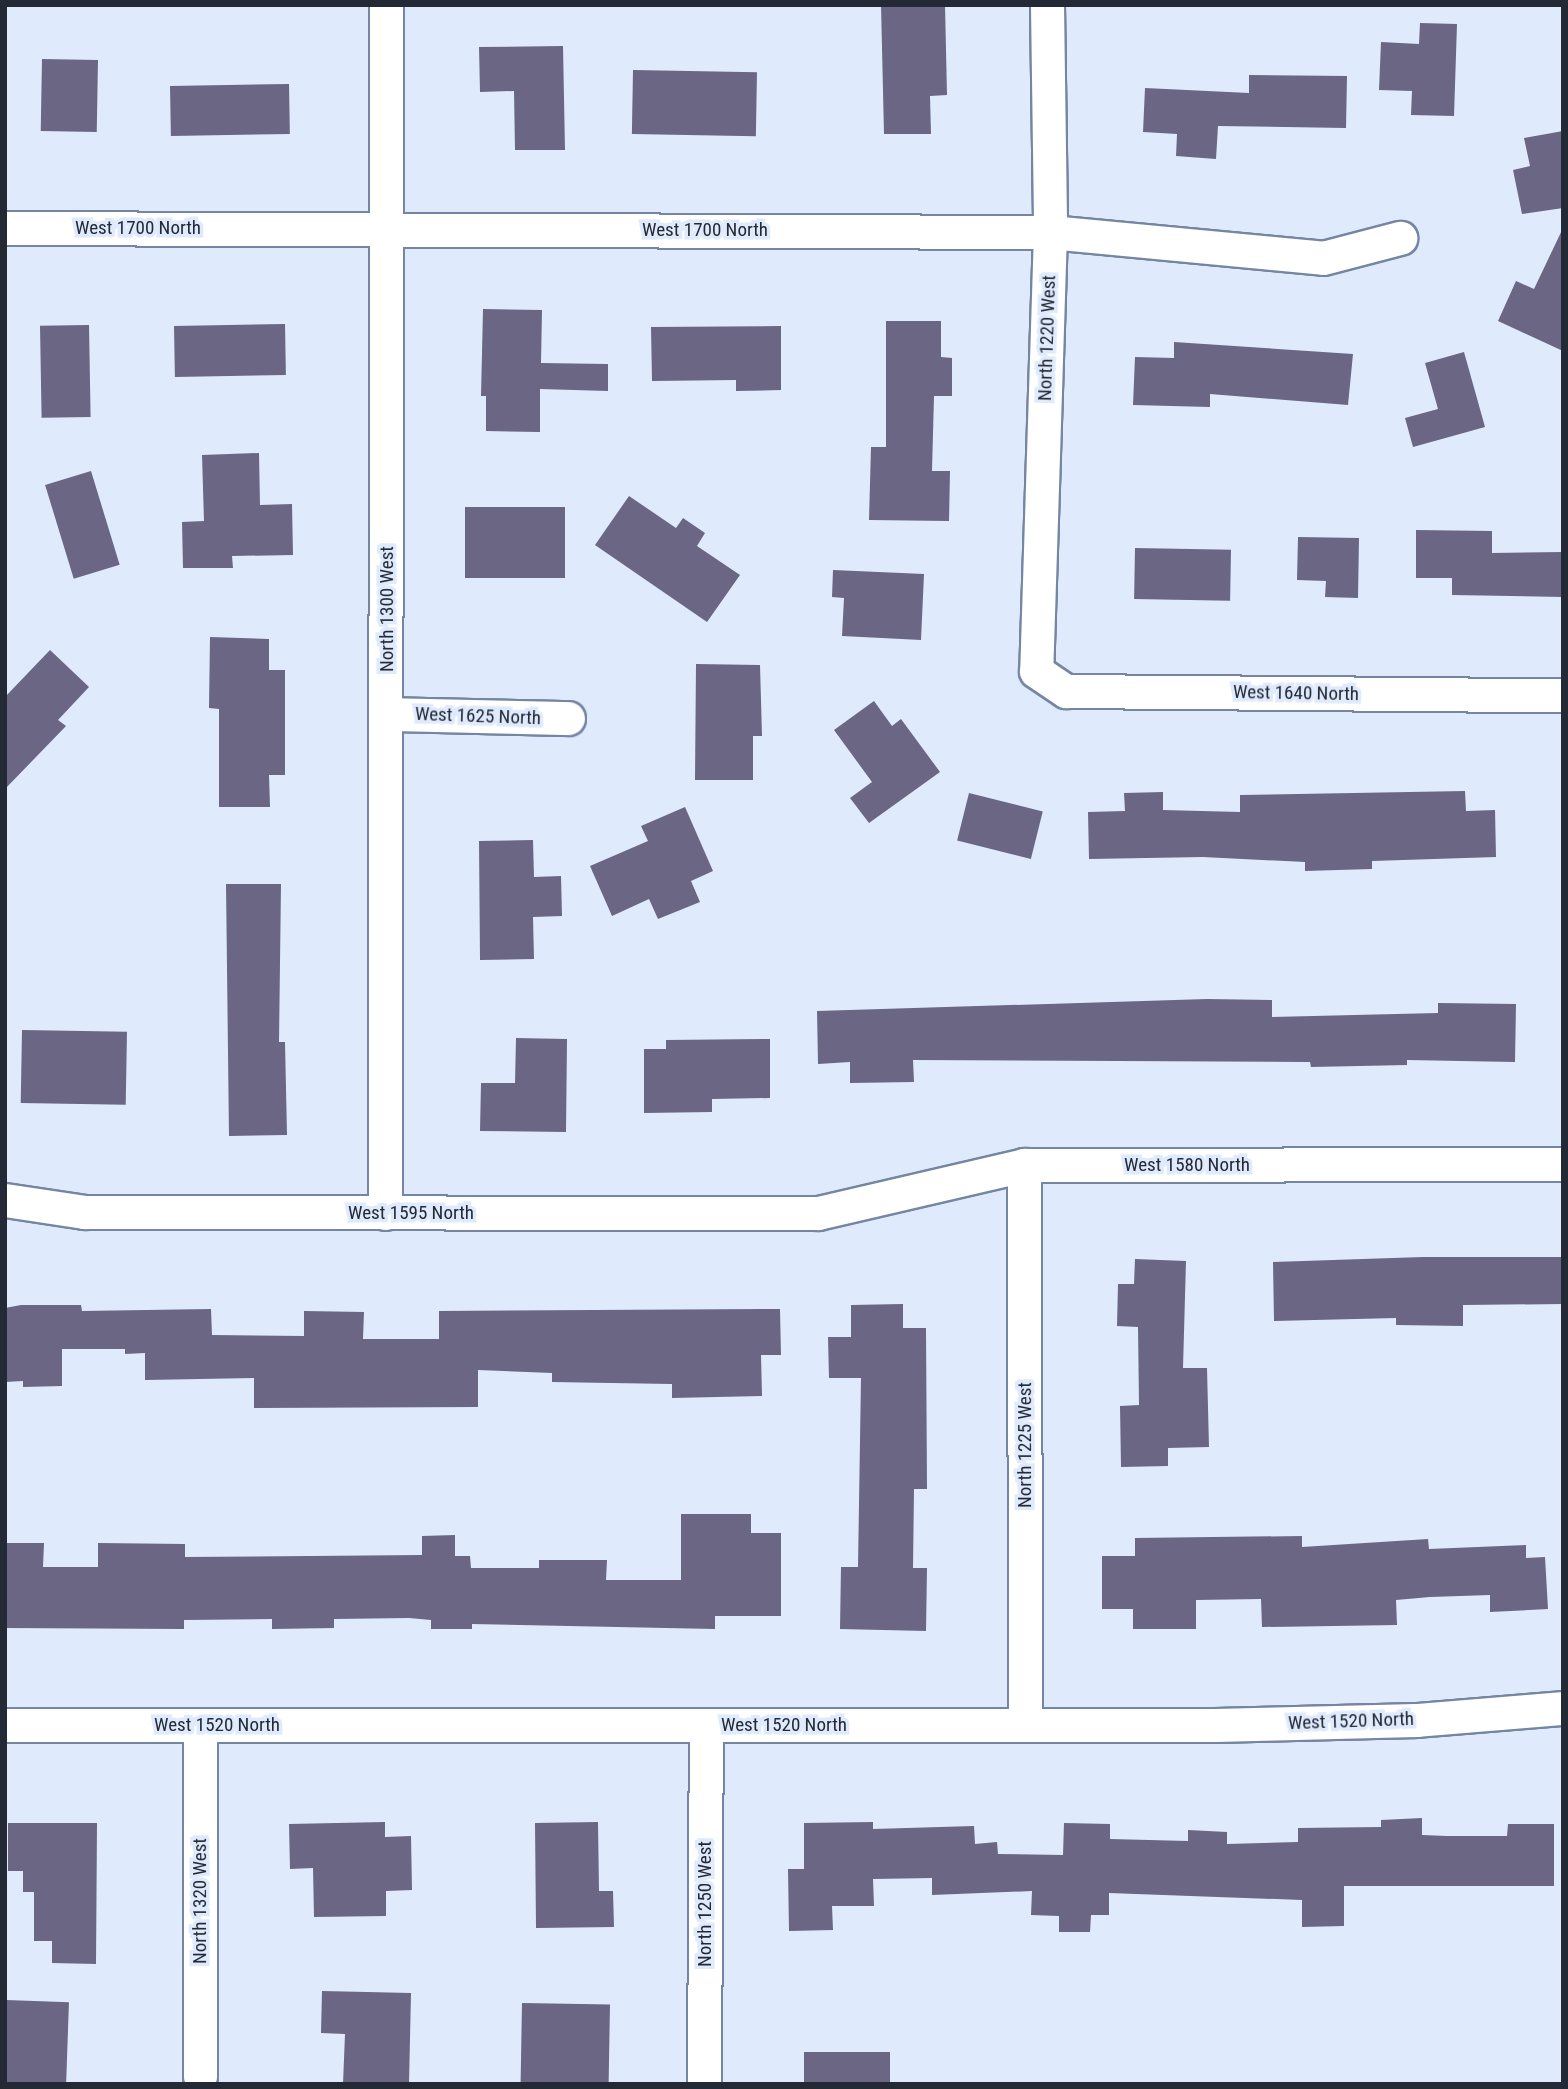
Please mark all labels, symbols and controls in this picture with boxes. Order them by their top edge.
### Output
street label: West 1700 North [75,217,201,239]
street label: West 1700 North [642,219,768,241]
street label: North 1220 West [1033,275,1061,401]
street label: North 1300 West [376,546,398,672]
street label: West 1640 North [1233,681,1359,705]
street label: West 1625 North [415,702,541,730]
street label: West 1580 North [1124,1154,1250,1176]
street label: West 1595 North [348,1202,474,1224]
street label: North 1225 West [1014,1382,1036,1508]
street label: West 1520 North [1288,1707,1414,1735]
street label: West 1520 North [154,1714,280,1736]
street label: West 1520 North [721,1714,847,1736]
street label: North 1320 West [189,1838,211,1964]
street label: North 1250 West [694,1841,716,1967]

